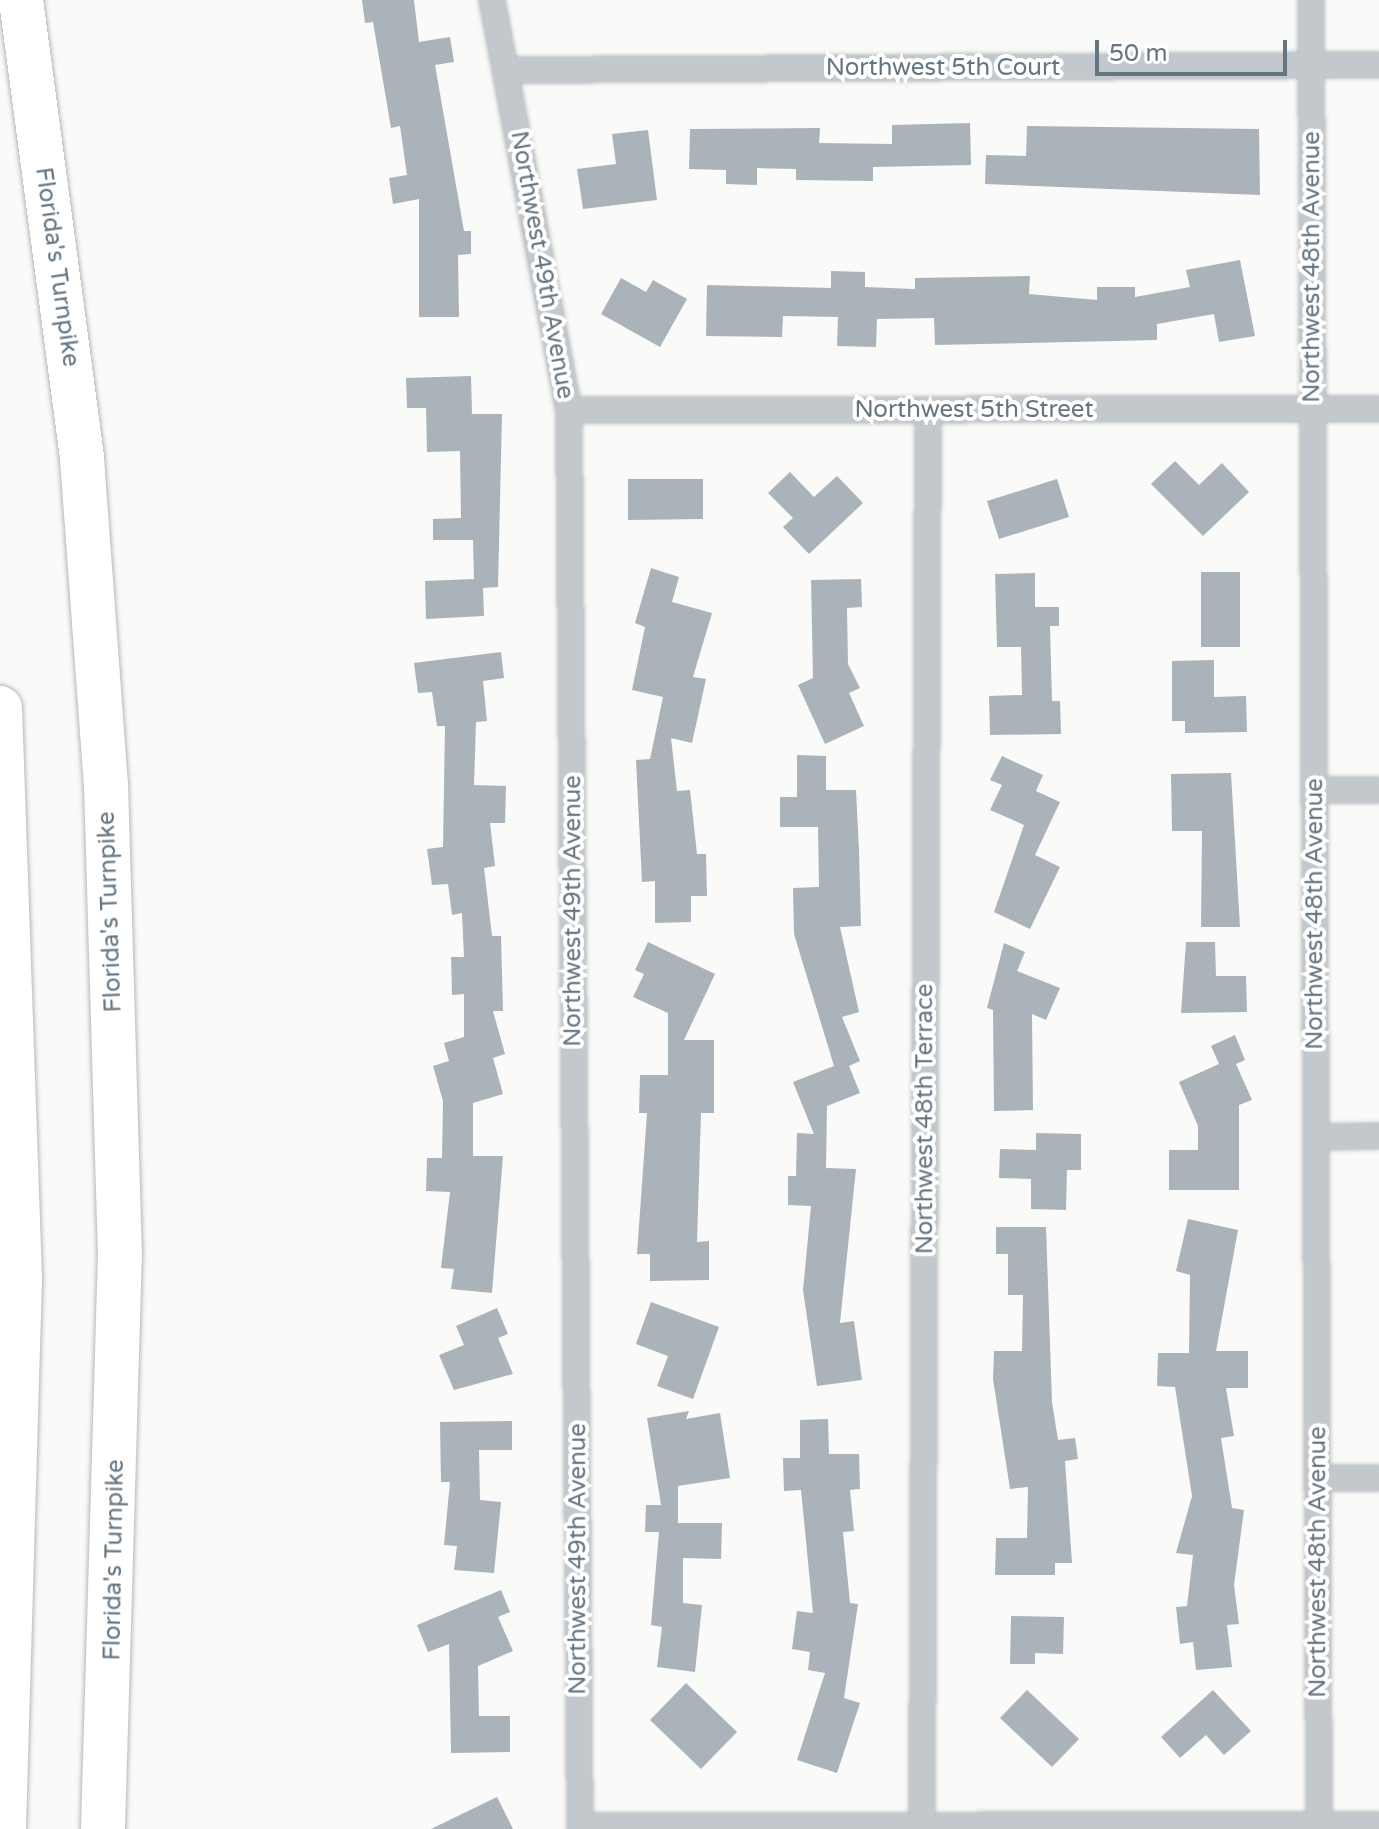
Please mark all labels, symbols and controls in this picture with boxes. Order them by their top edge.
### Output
scale bar [1099,24,1291,74]
text: 50 m [1109,39,1167,68]
street label: Northwest 5th Court [826,54,1060,82]
street label: Northwest 49th Avenue [504,129,580,401]
street label: Northwest 48th Avenue [1298,131,1326,403]
street label: Florida's Turnpike [29,165,85,369]
street label: Northwest 5th Street [854,396,1094,424]
street label: Northwest 49th Avenue [559,775,587,1047]
street label: Northwest 48th Avenue [1301,778,1329,1050]
street label: Florida's Turnpike [92,811,128,1013]
street label: Northwest 48th Terrace [911,984,939,1254]
street label: Northwest 49th Avenue [564,1423,592,1695]
street label: Northwest 48th Avenue [1304,1426,1332,1698]
street label: Florida's Turnpike [98,1459,130,1661]

